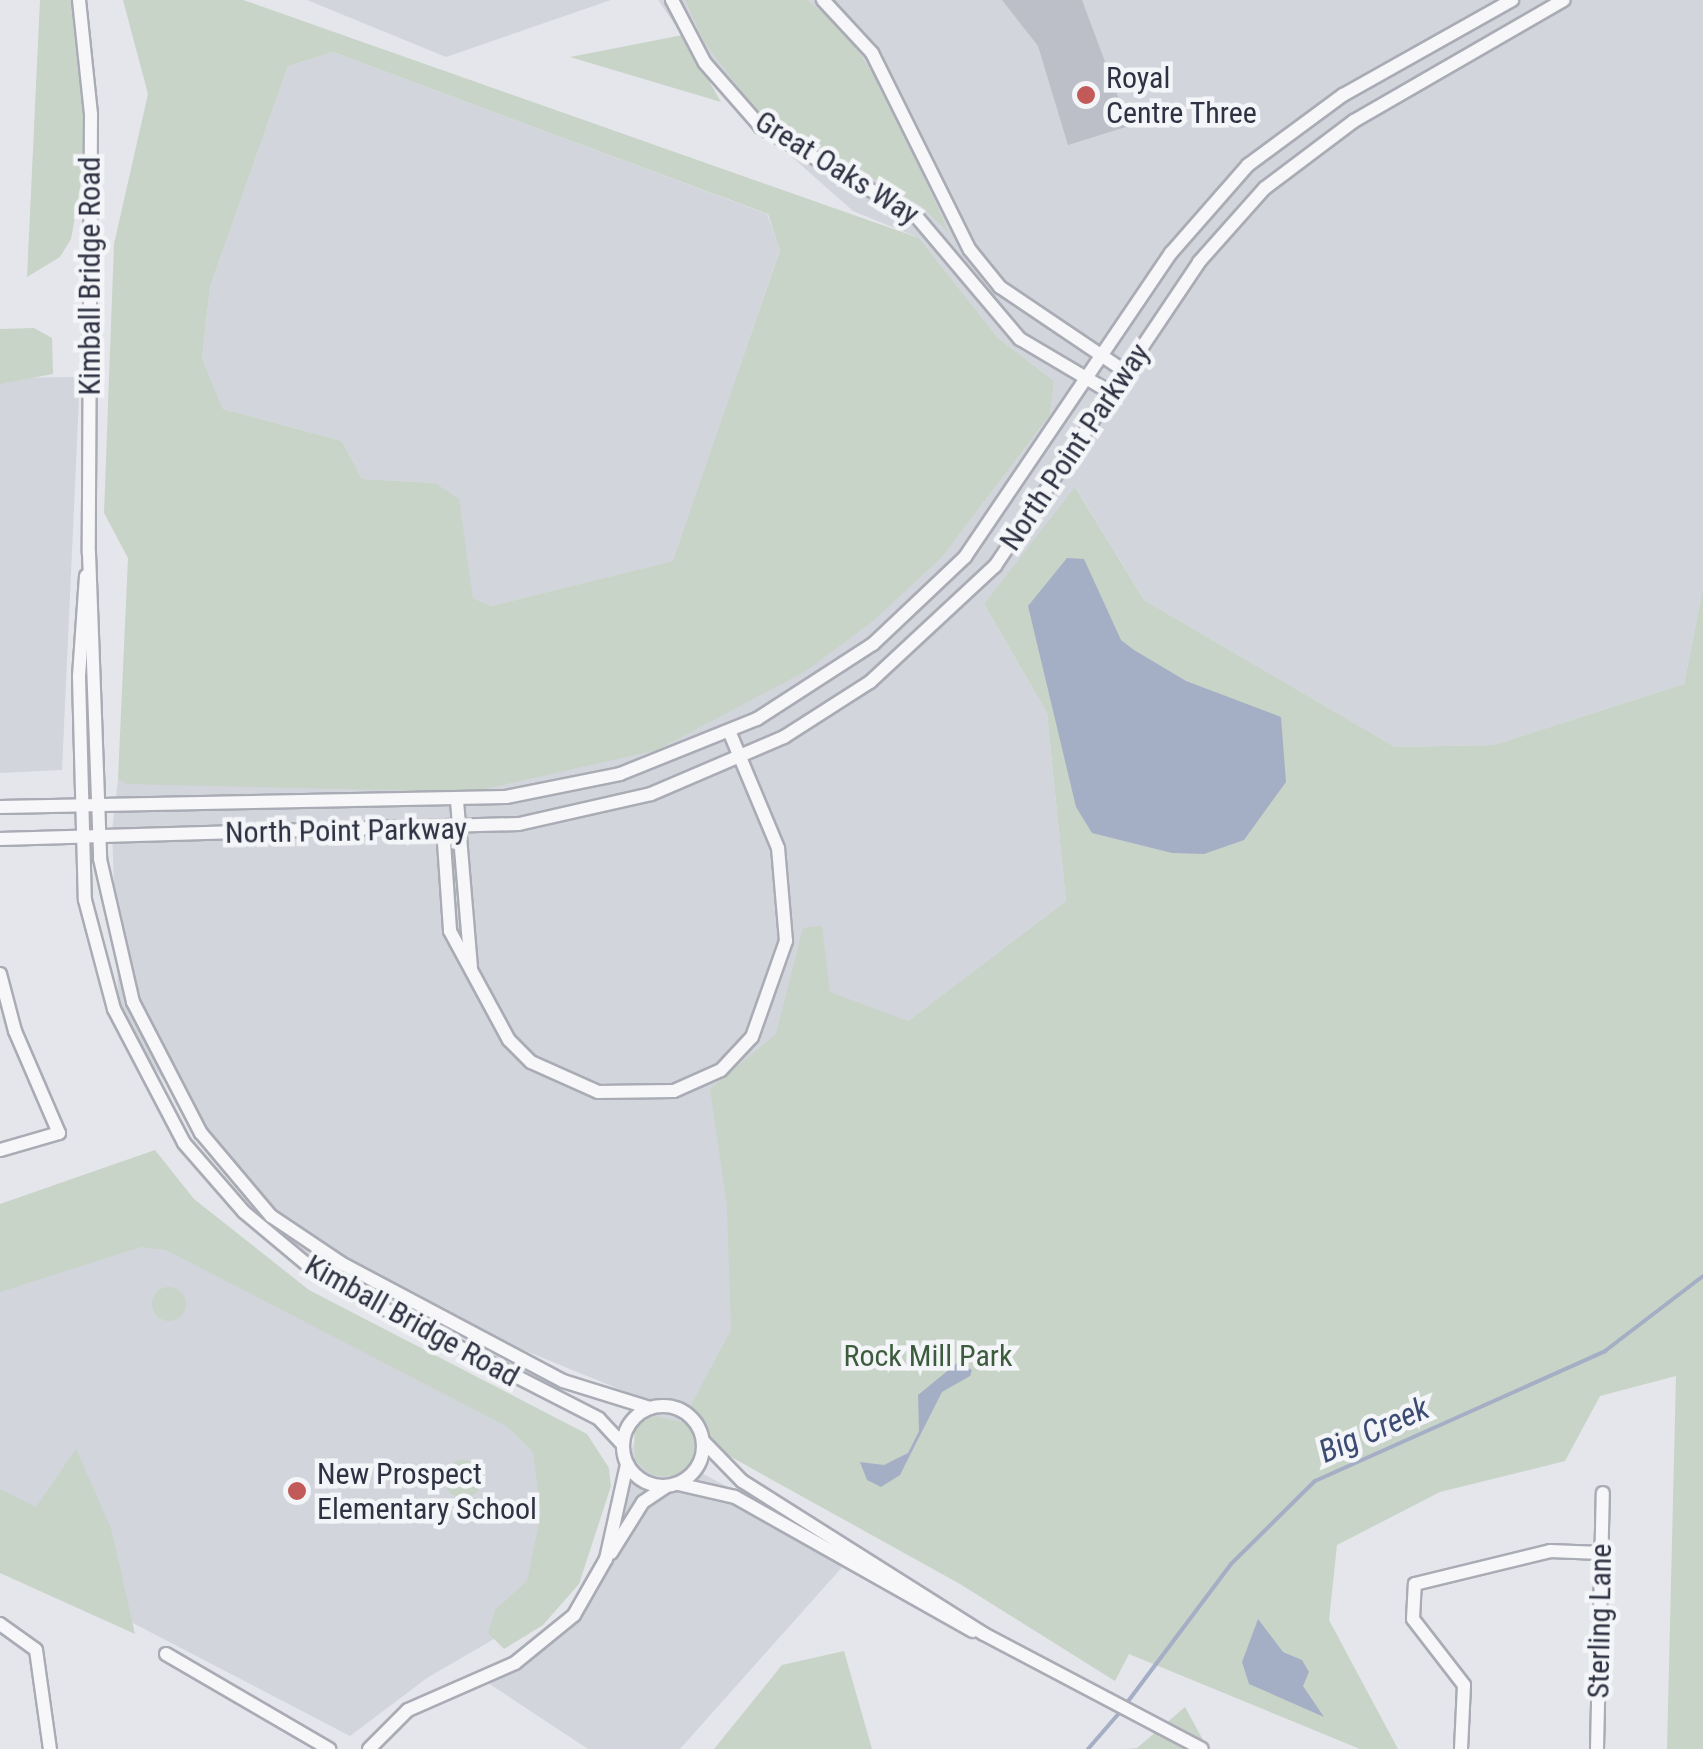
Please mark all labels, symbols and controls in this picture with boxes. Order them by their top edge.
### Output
place label: Royal Centre Three [1106,60,1257,130]
marker: Royal Centre Three [1075,84,1097,106]
street label: Great Oaks Way [748,103,926,233]
street label: Kimball Bridge Road [72,157,108,395]
street label: North Point Parkway [992,337,1158,557]
street label: North Point Parkway [225,811,467,851]
street label: Kimball Bridge Road [299,1247,525,1395]
park label: Rock Mill Park [844,1338,1012,1374]
water label: Big Creek [1313,1389,1435,1471]
place label: New Prospect Elementary School [317,1456,537,1526]
marker: New Prospect Elementary School [286,1480,308,1502]
street label: Sterling Lane [1581,1543,1619,1699]

